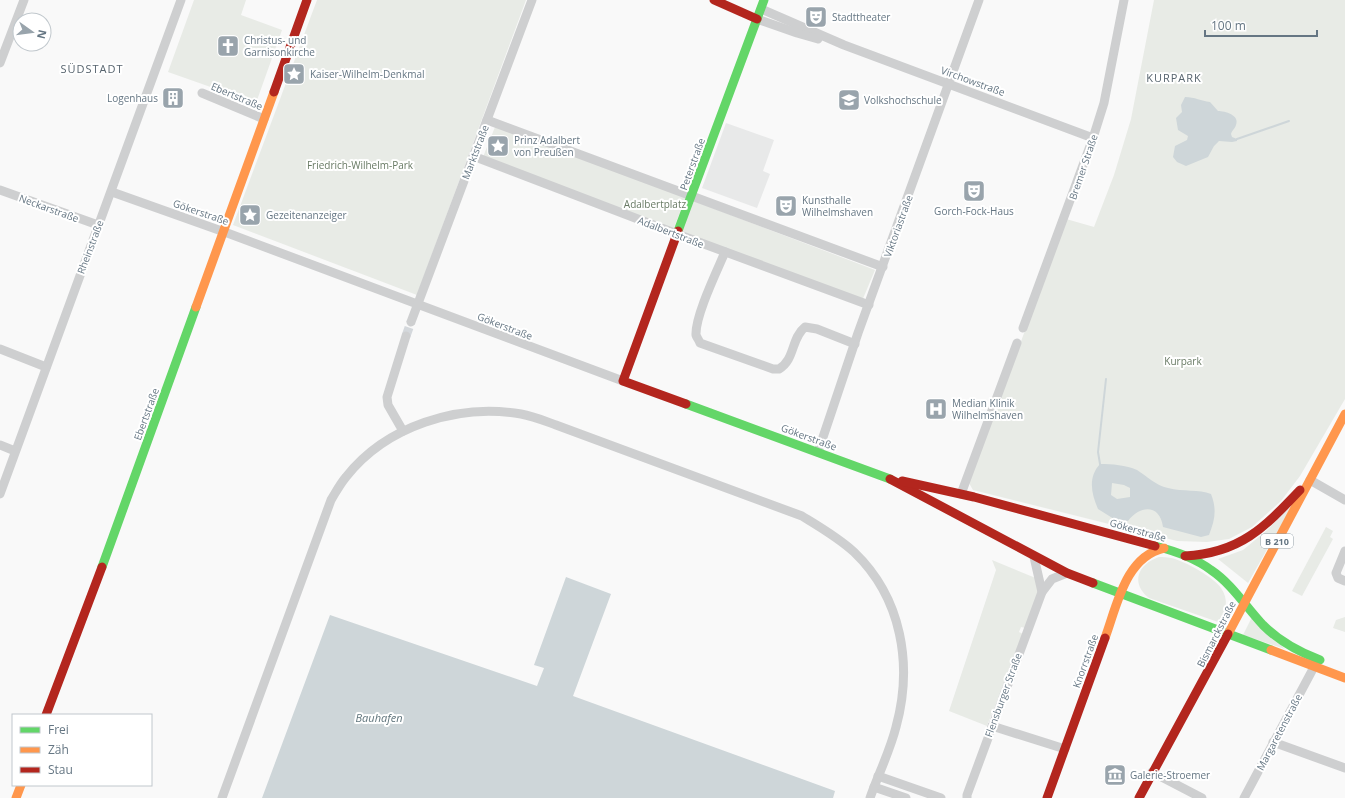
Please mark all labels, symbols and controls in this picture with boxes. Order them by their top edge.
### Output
theatre icon: Stadttheater [803,4,829,30]
place label: Stadttheater [832,10,890,24]
north arrow [12,12,52,52]
scale bar [1205,12,1317,38]
text: 100 m [1211,17,1246,34]
text: N [34,28,51,41]
church icon: Christus- und Garnisonkirche [215,33,241,59]
place label: Christus- und Garnisonkirche [244,33,315,59]
district label: SÜDSTADT [60,61,124,76]
place icon: Kaiser-Wilhelm-Denkmal [281,61,307,87]
street label: Virchowstraße [939,63,1007,99]
place label: Kaiser-Wilhelm-Denkmal [310,67,425,81]
district label: KURPARK [1146,70,1202,85]
street label: Ebertstraße [209,79,265,113]
building icon: Logenhaus [160,85,186,111]
school or university icon: Volkshochschule [836,87,862,113]
place label: Logenhaus [107,91,158,105]
place label: Volkshochschule [864,93,942,107]
street label: Marktstraße [458,122,492,181]
street label: Bremer Straße [1065,132,1101,202]
place icon: Prinz Adalbert von Preußen [485,133,511,159]
place label: Prinz Adalbert von Preußen [514,133,580,159]
street label: Peterstraße [676,136,708,192]
park label: Friedrich-Wilhelm-Park [307,158,414,172]
theatre icon: Gorch-Fock-Haus [961,178,987,204]
street label: Neckarstraße [17,191,81,225]
theatre icon: Kunsthalle Wilhelmshaven [773,193,799,219]
place label: Kunsthalle Wilhelmshaven [802,193,873,219]
street label: Viktoriastraße [880,193,916,259]
street label: Gökerstraße [171,196,231,228]
park label: Adalbertplatz [624,197,686,211]
place icon: Gezeitenanzeiger [237,202,263,228]
place label: Gorch-Fock-Haus [934,204,1014,218]
place label: Gezeitenanzeiger [266,208,347,222]
street label: Adalbertstraße [636,213,706,251]
street label: Rheinstraße [73,218,107,276]
street label: Gökerstraße [475,309,535,343]
park label: Kurpark [1164,354,1202,368]
street label: Ebertstraße [130,386,162,442]
hospital icon: Median Klinik Wilhelmshaven [923,396,949,422]
place label: Median Klinik Wilhelmshaven [952,396,1023,422]
street label: Gökerstraße [779,420,839,454]
street label: Gökerstraße [1108,515,1168,545]
road number: B 210 [1261,534,1293,548]
street label: Bismarckstraße [1193,598,1239,669]
street label: Knorrstraße [1069,632,1101,690]
street label: Flensburger Straße [981,651,1025,739]
street label: Margaretenstraße [1253,691,1305,773]
water label: Bauhafen [356,710,402,725]
legend [12,714,152,786]
text: Frei [48,721,69,738]
text: Zäh [48,741,69,758]
text: Stau [48,761,73,778]
museum icon: Galerie-Stroemer [1102,762,1128,788]
place label: Galerie-Stroemer [1130,768,1210,782]

